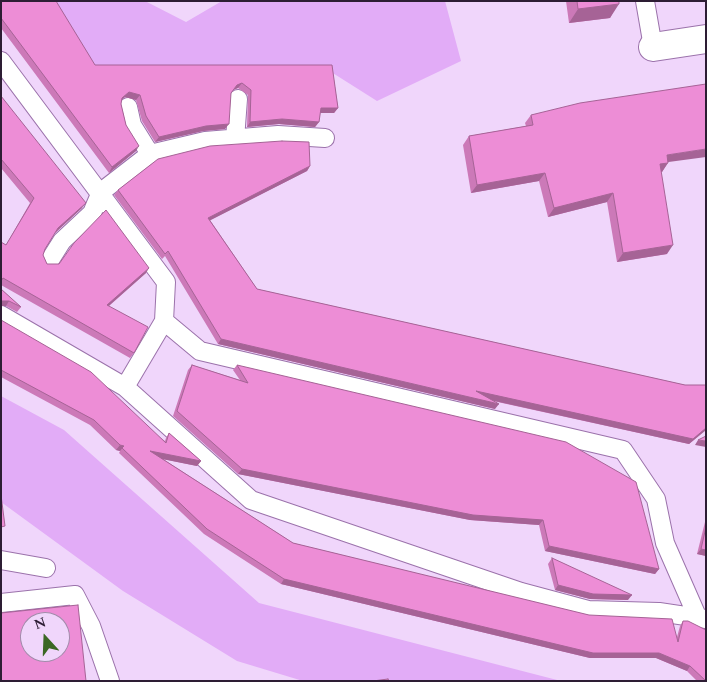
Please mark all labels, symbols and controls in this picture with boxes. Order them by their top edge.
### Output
north arrow [20,612,70,662]
text: N [31,612,49,635]

